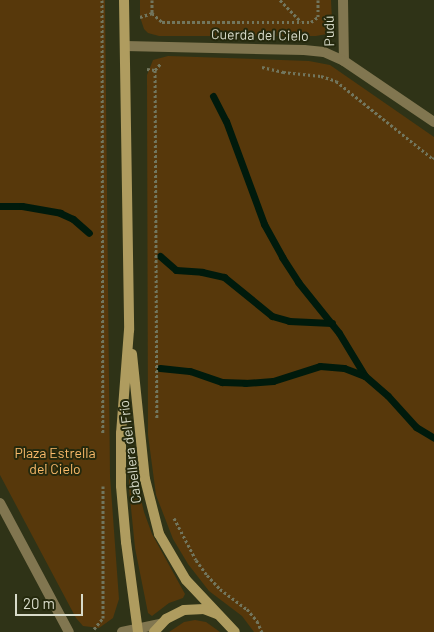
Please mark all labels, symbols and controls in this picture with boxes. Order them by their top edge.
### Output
street label: Pudú [320,15,338,47]
street label: Cuerda del Cielo [211,26,309,44]
street label: Cabellera del Frío [115,399,145,505]
park label: Plaza Estrella del Cielo [14,445,96,478]
scale bar [18,584,85,616]
text: 20 m [23,594,55,612]

